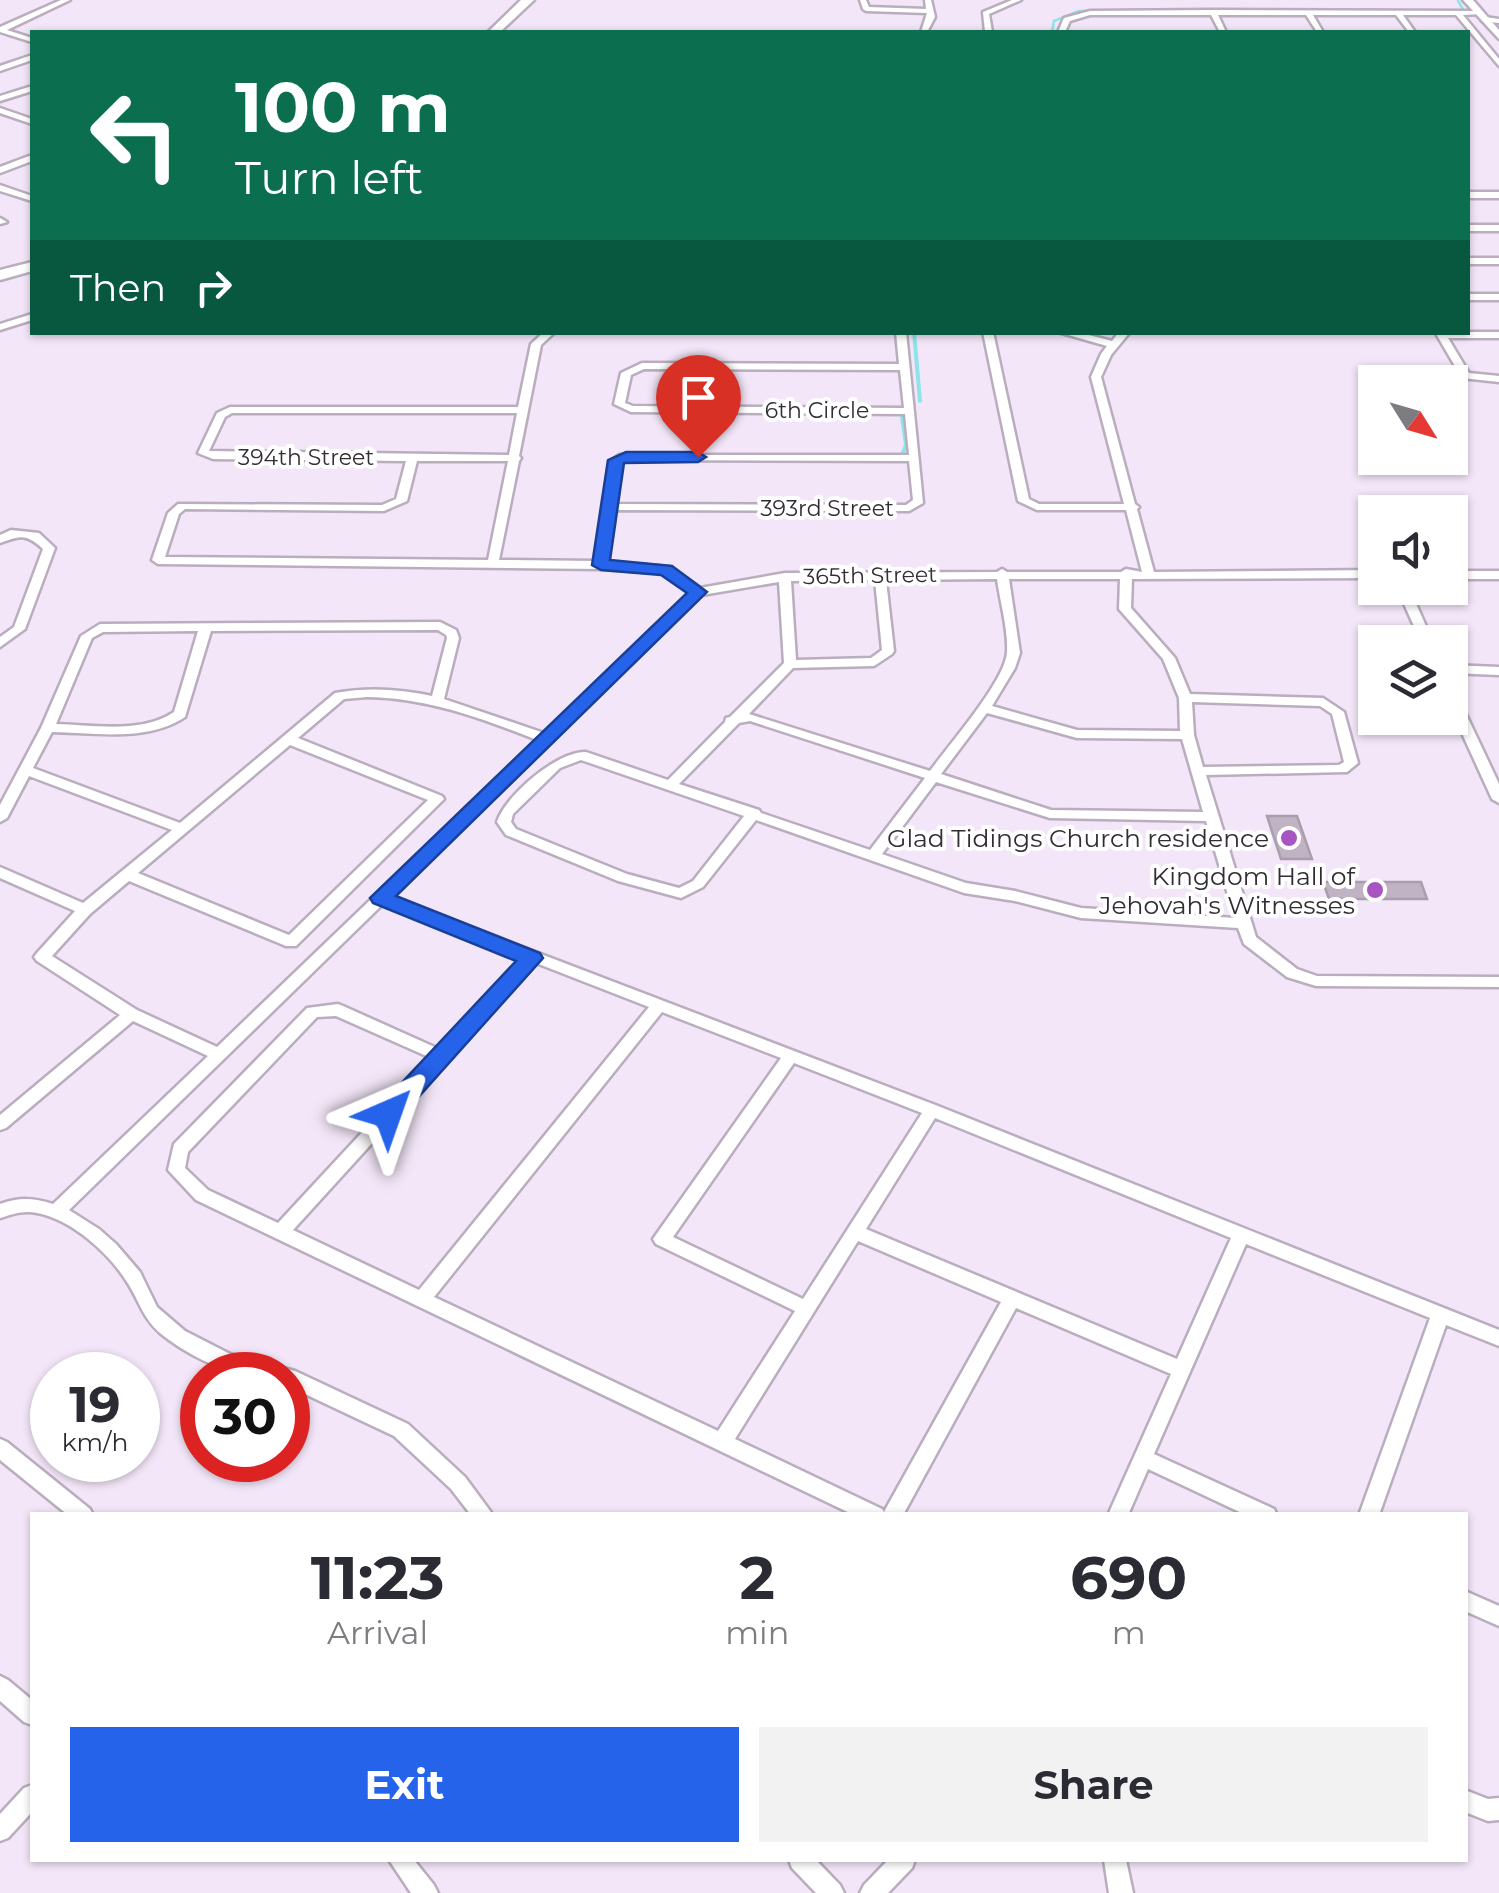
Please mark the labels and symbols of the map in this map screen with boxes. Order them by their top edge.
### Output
pin [656,355,741,458]
north arrow [1358,365,1468,475]
street label: 6th Circle [765,397,869,424]
street label: 394th Street [238,444,374,471]
street label: 393rd Street [760,495,894,522]
street label: 365th Street [803,561,937,590]
place label: Glad Tidings Church residence [887,823,1269,853]
marker: Glad Tidings Church residence [1278,827,1300,849]
place label: Kingdom Hall of Jehovah's Witnesses [1098,861,1357,920]
marker: Kingdom Hall of Jehovah's Witnesses [1364,879,1386,901]
position arrow [336,1062,440,1166]
speed limit sign: 30 [180,1352,310,1482]

